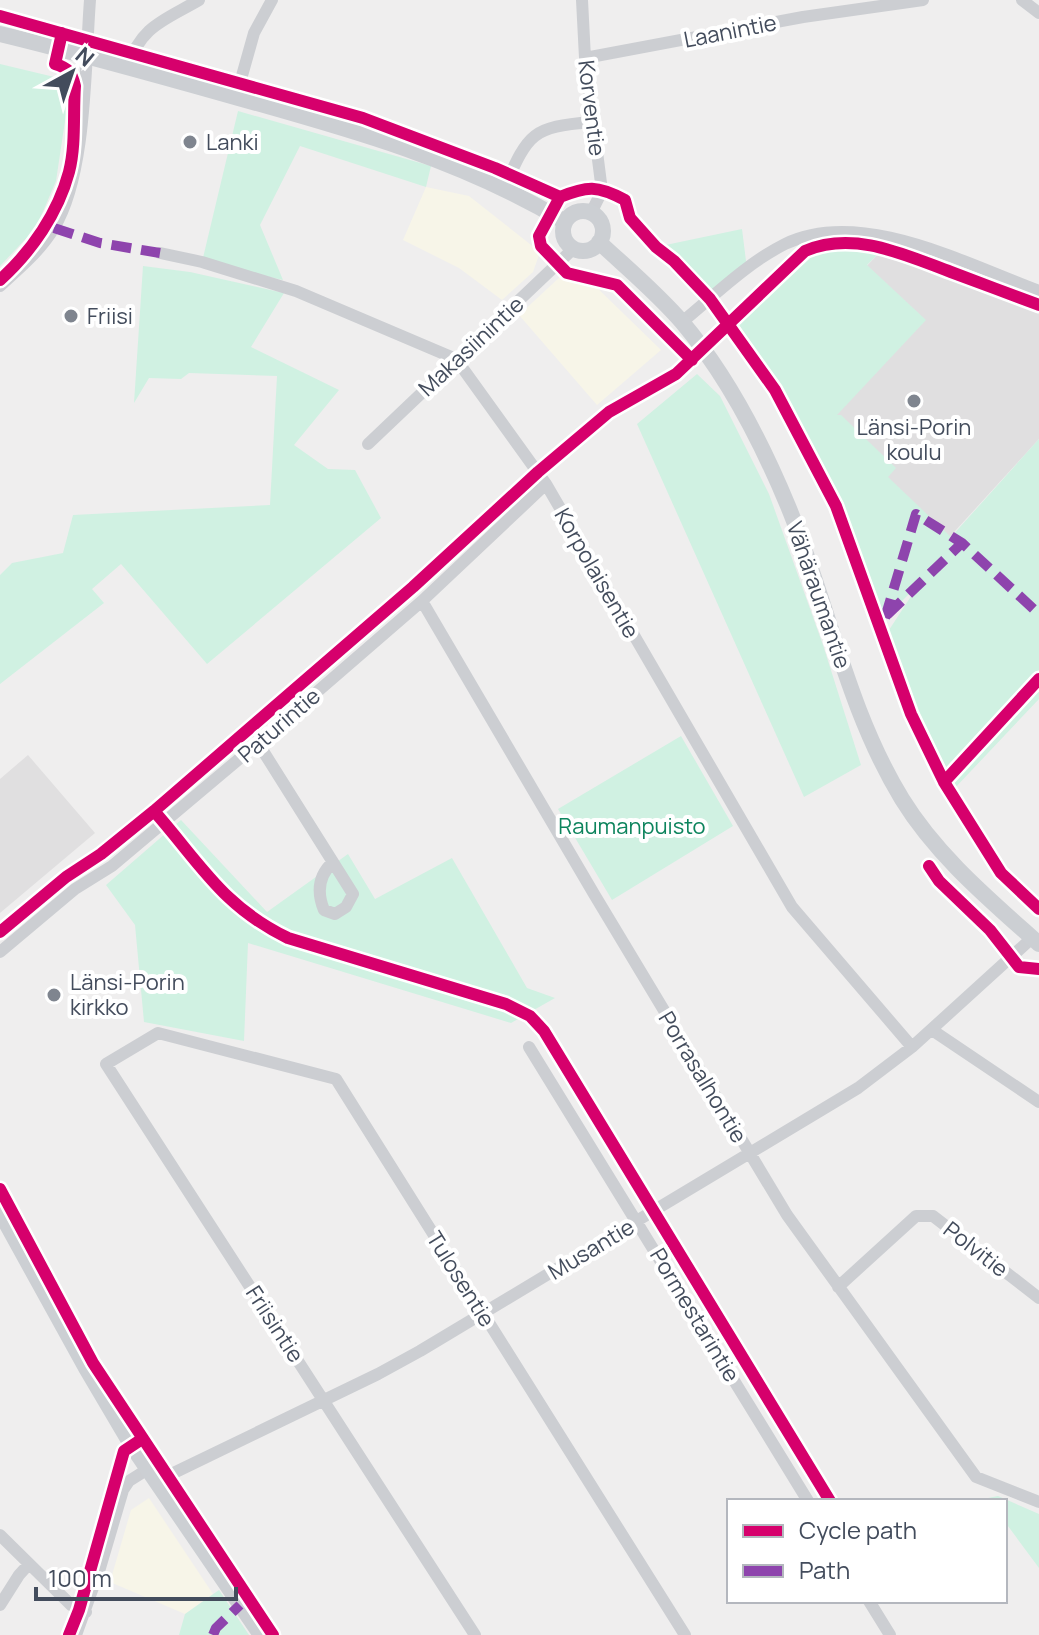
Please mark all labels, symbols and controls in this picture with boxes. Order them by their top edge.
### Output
street label: Laanintie [681,7,779,55]
north arrow [32,32,112,112]
text: N [69,40,101,73]
street label: Korventie [571,58,613,158]
place label: Lanki [206,127,259,157]
marker: Lanki [181,133,199,151]
street label: Makasiinintie [412,289,530,403]
place label: Friisi [87,301,133,331]
marker: Friisi [62,307,80,325]
marker: Länsi-Porin koulu [905,392,923,410]
place label: Länsi-Porin koulu [857,412,971,467]
street label: Korpolaisentie [548,502,646,644]
street label: Vähäraumantie [780,518,858,673]
street label: Paturintie [231,681,327,769]
park label: Raumanpuisto [558,811,706,841]
place label: Länsi-Porin kirkko [70,967,185,1022]
marker: Länsi-Porin kirkko [45,986,63,1004]
street label: Porrasalhontie [652,1006,754,1149]
street label: Musantie [542,1212,640,1286]
street label: Polvitie [937,1214,1015,1284]
street label: Tulosentie [420,1226,502,1332]
street label: Pormestarintie [643,1243,747,1388]
street label: Friisintie [239,1280,311,1368]
legend [727,1499,1007,1603]
text: Cycle path [799,1513,917,1546]
scale bar [36,1551,236,1601]
text: Path [799,1553,850,1586]
text: 100 m [48,1561,112,1594]

